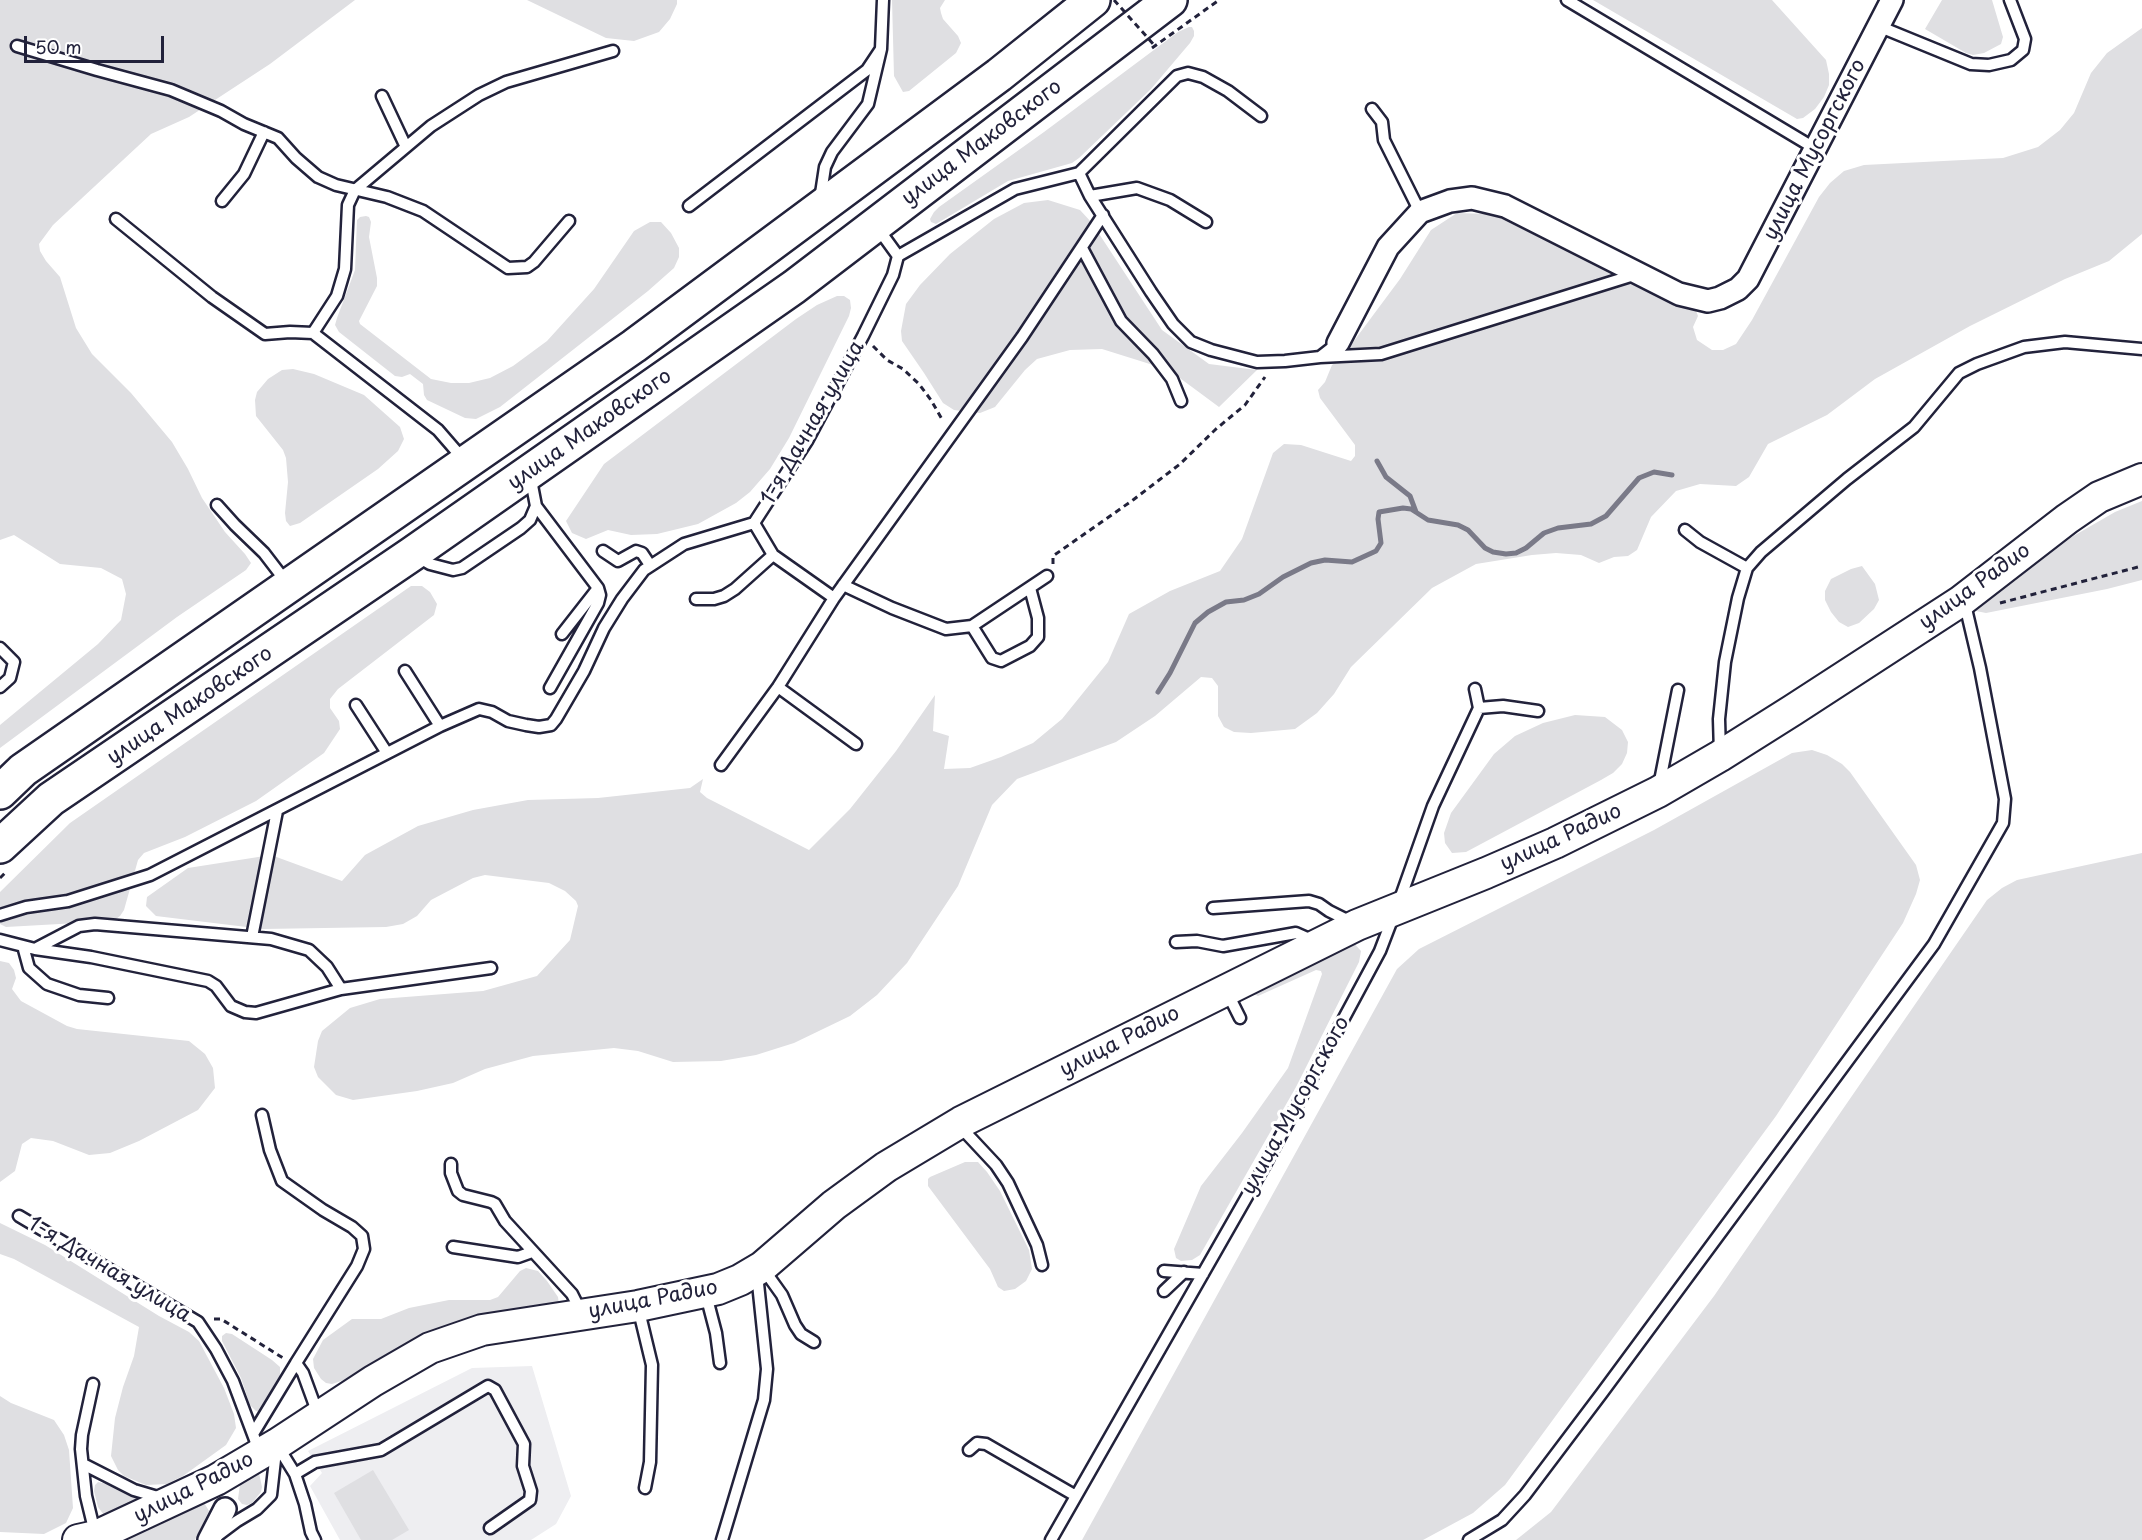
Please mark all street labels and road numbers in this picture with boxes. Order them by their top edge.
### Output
street label: улица Мусоргского [1758,55,1872,245]
street label: улица Маковского [897,74,1067,212]
street label: 1-я Дачная улица [756,336,870,510]
street label: улица Маковского [503,364,677,496]
street label: улица Радио [1914,538,2036,636]
street label: улица Маковского [102,641,278,771]
street label: улица Радио [1496,799,1626,877]
street label: улица Радио [1056,1001,1184,1083]
street label: улица Мусоргского [1236,1012,1356,1200]
street label: 1-я Дачная улица [23,1211,195,1329]
street label: улица Радио [586,1275,720,1325]
street label: улица Радио [130,1447,258,1529]

